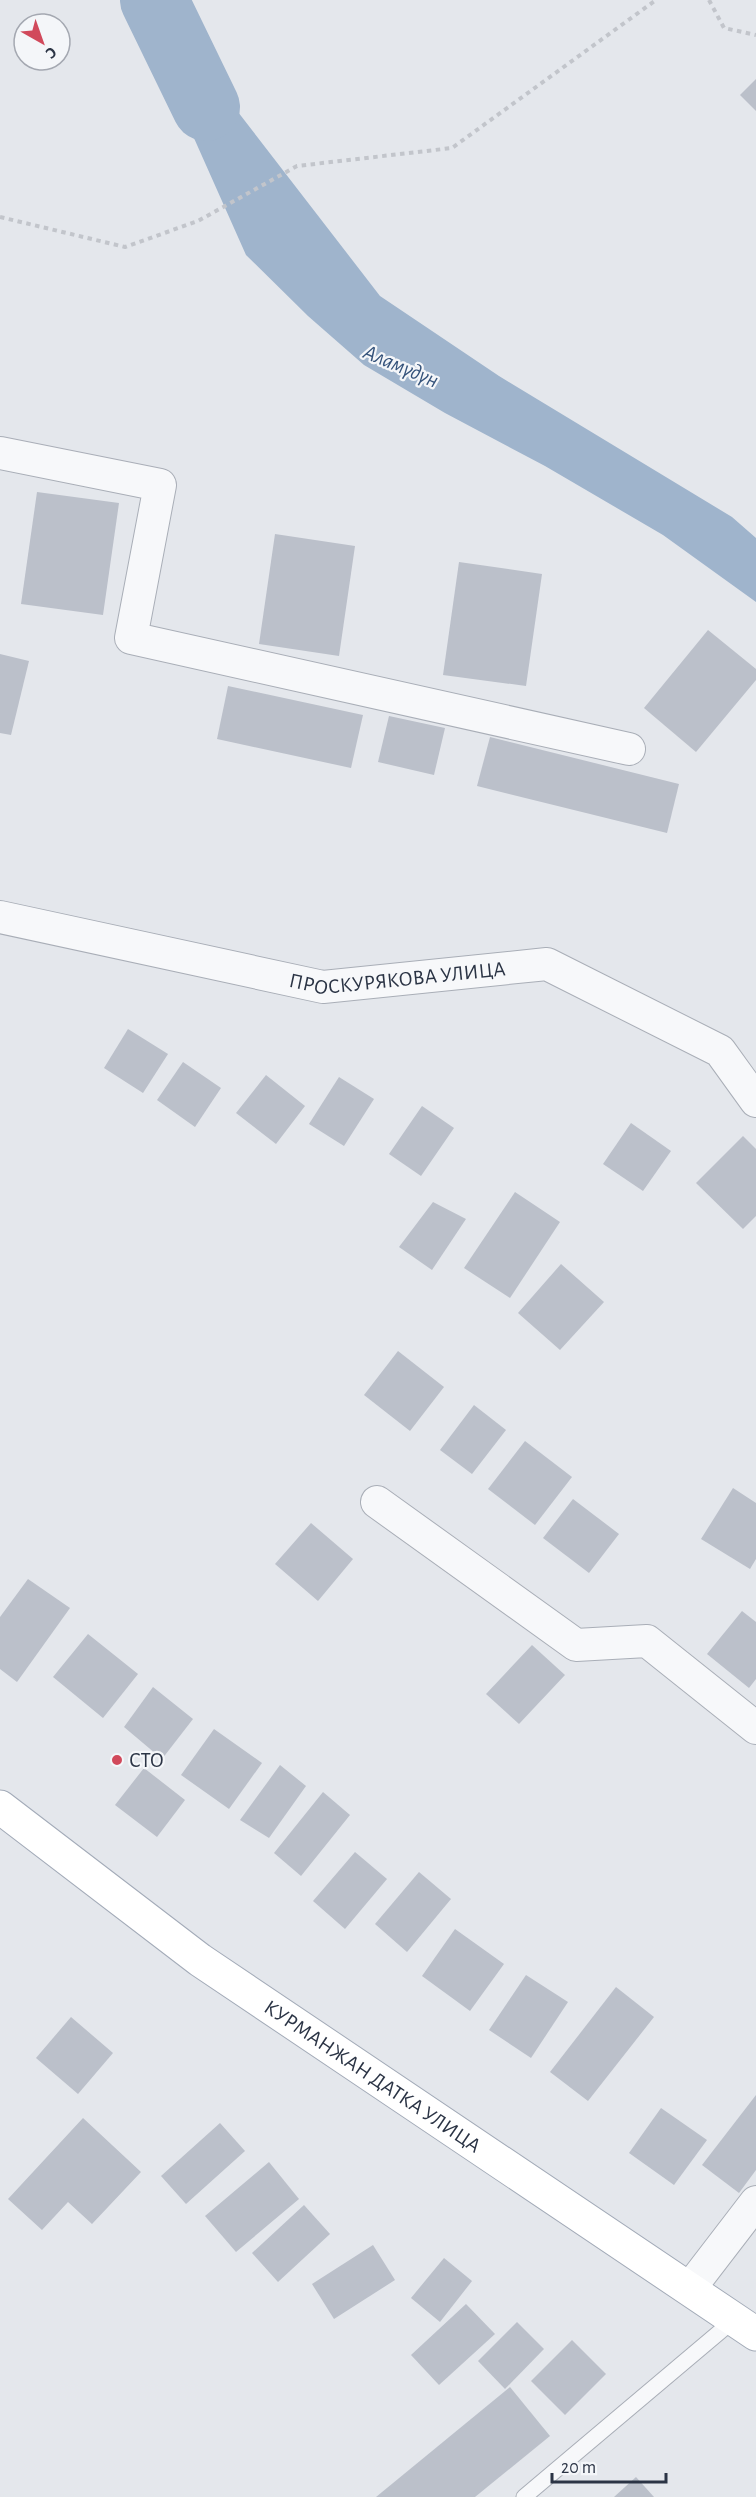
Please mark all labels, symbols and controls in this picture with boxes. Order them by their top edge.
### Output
north arrow [12,12,72,72]
text: С [42,44,60,62]
water label: Аламүдүн [359,340,442,393]
street label: ПРОСКУРЯКОВА УЛИЦА [287,958,506,998]
place label: СТО [129,1750,164,1771]
marker: СТО [110,1753,124,1767]
street label: КУРМАНЖАН ДАТКА УЛИЦА [261,1996,485,2156]
scale bar [552,2446,666,2484]
text: 20 m [561,2459,596,2477]

